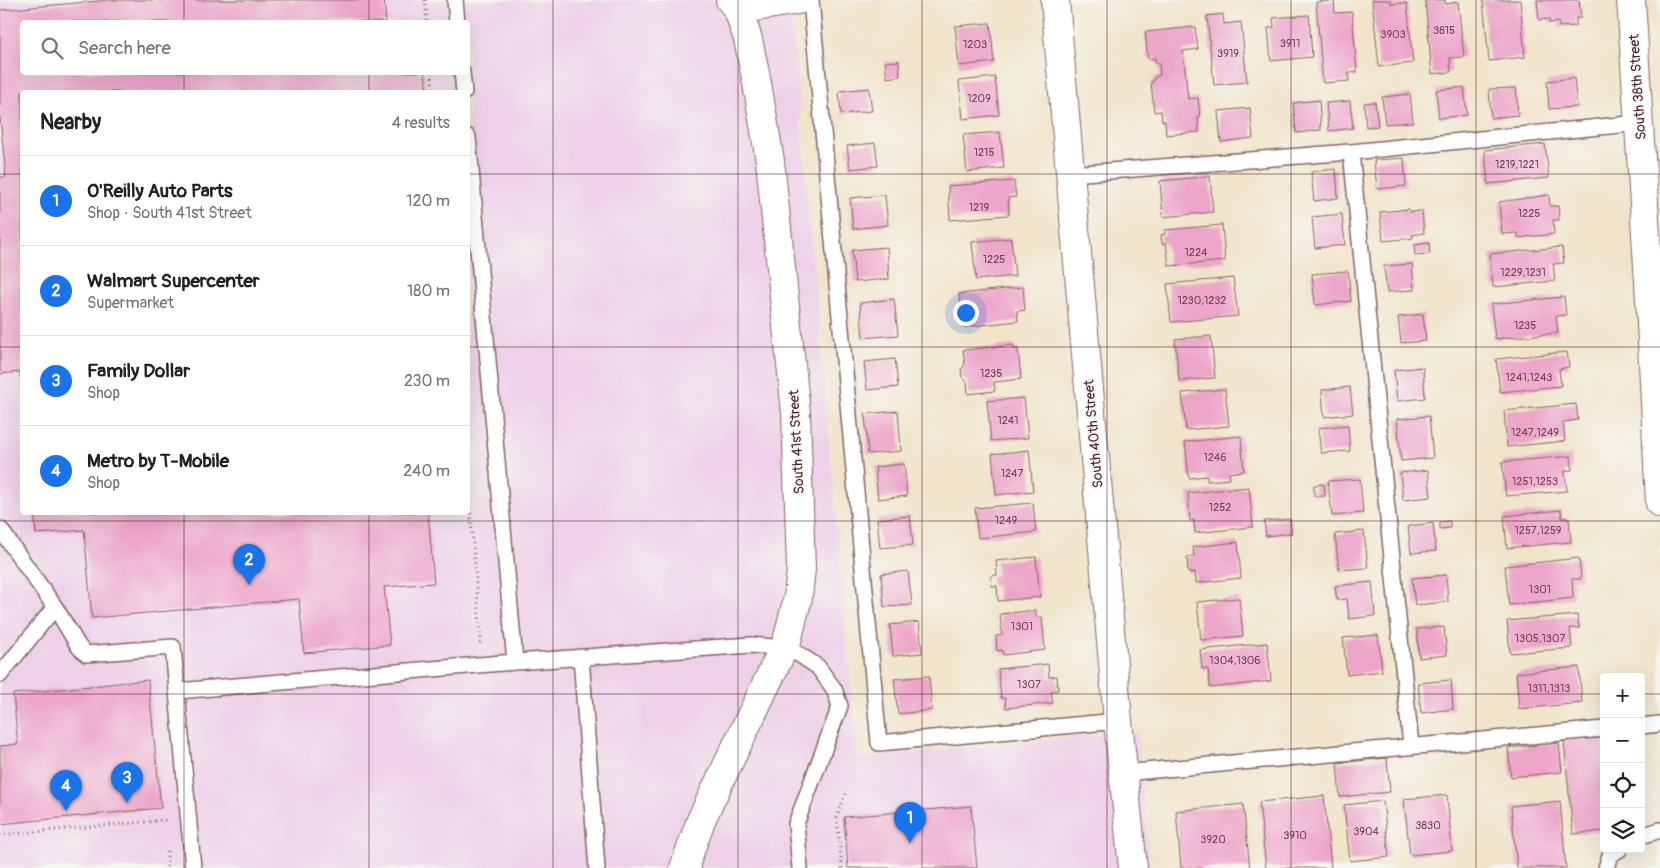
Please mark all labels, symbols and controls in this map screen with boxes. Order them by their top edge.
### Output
search box [20,20,470,75]
house number: 3815 [1433,24,1455,37]
house number: 3903 [1380,28,1406,41]
street label: South 38th Street [1625,33,1650,140]
icon: search [38,34,66,62]
text: Search here [78,36,171,60]
house number: 3911 [1280,37,1300,50]
house number: 1203 [963,38,987,51]
house number: 3919 [1217,47,1239,60]
house number: 1209 [967,92,991,105]
text: Nearby [40,109,101,136]
text: 4 results [392,113,450,133]
house number: 1215 [974,146,994,159]
house number: 1219,1221 [1495,158,1539,171]
text: O'Reilly Auto Parts [87,179,232,203]
text: 1 [53,191,59,211]
text: 120 m [406,191,450,211]
house number: 1219 [969,201,990,214]
text: Shop · South 41st Street [87,203,252,223]
house number: 1225 [1518,207,1540,220]
house number: 1224 [1185,246,1208,259]
house number: 1225 [983,253,1005,266]
house number: 1229,1231 [1500,266,1546,279]
text: Walmart Supercenter [87,269,260,293]
text: 2 [52,281,60,301]
text: 180 m [407,281,450,301]
text: Supermarket [87,293,174,313]
house number: 1230,1232 [1178,294,1226,307]
your location [953,300,979,326]
house number: 1235 [1514,319,1536,332]
text: Family Dollar [87,359,190,383]
house number: 1235 [980,367,1002,380]
text: 3 [52,371,60,391]
text: 230 m [404,371,450,391]
house number: 1241,1243 [1506,371,1552,384]
street label: South 40th Street [1080,379,1107,489]
text: Shop [87,383,120,403]
street label: South 41st Street [785,389,808,495]
house number: 1241 [997,414,1019,427]
house number: 1247,1249 [1511,426,1559,439]
text: Metro by T-Mobile [87,449,229,473]
house number: 1246 [1203,451,1227,464]
text: 4 [51,461,61,481]
text: 240 m [403,461,450,481]
house number: 1247 [1001,467,1024,480]
text: Shop [87,473,120,493]
house number: 1251,1253 [1512,475,1558,488]
house number: 1252 [1209,501,1231,514]
house number: 1249 [995,514,1018,527]
house number: 1257,1259 [1514,524,1562,537]
pin: 2 [233,544,265,585]
house number: 1301 [1529,583,1551,596]
house number: 1301 [1011,620,1033,633]
house number: 1305,1307 [1515,632,1565,645]
house number: 1304,1306 [1209,654,1261,667]
map controls [1600,673,1645,853]
button: + [1600,673,1645,718]
house number: 1307 [1017,678,1041,691]
house number: 1311,1313 [1528,682,1570,695]
button: − [1600,718,1645,763]
pin: 3 [111,762,143,803]
button: locate [1600,763,1645,808]
pin: 4 [50,770,82,811]
pin: 1 [894,802,926,843]
button: layers [1600,808,1645,853]
house number: 3830 [1415,819,1441,832]
house number: 3904 [1353,825,1379,838]
house number: 3910 [1283,829,1307,842]
house number: 3920 [1200,833,1226,846]

